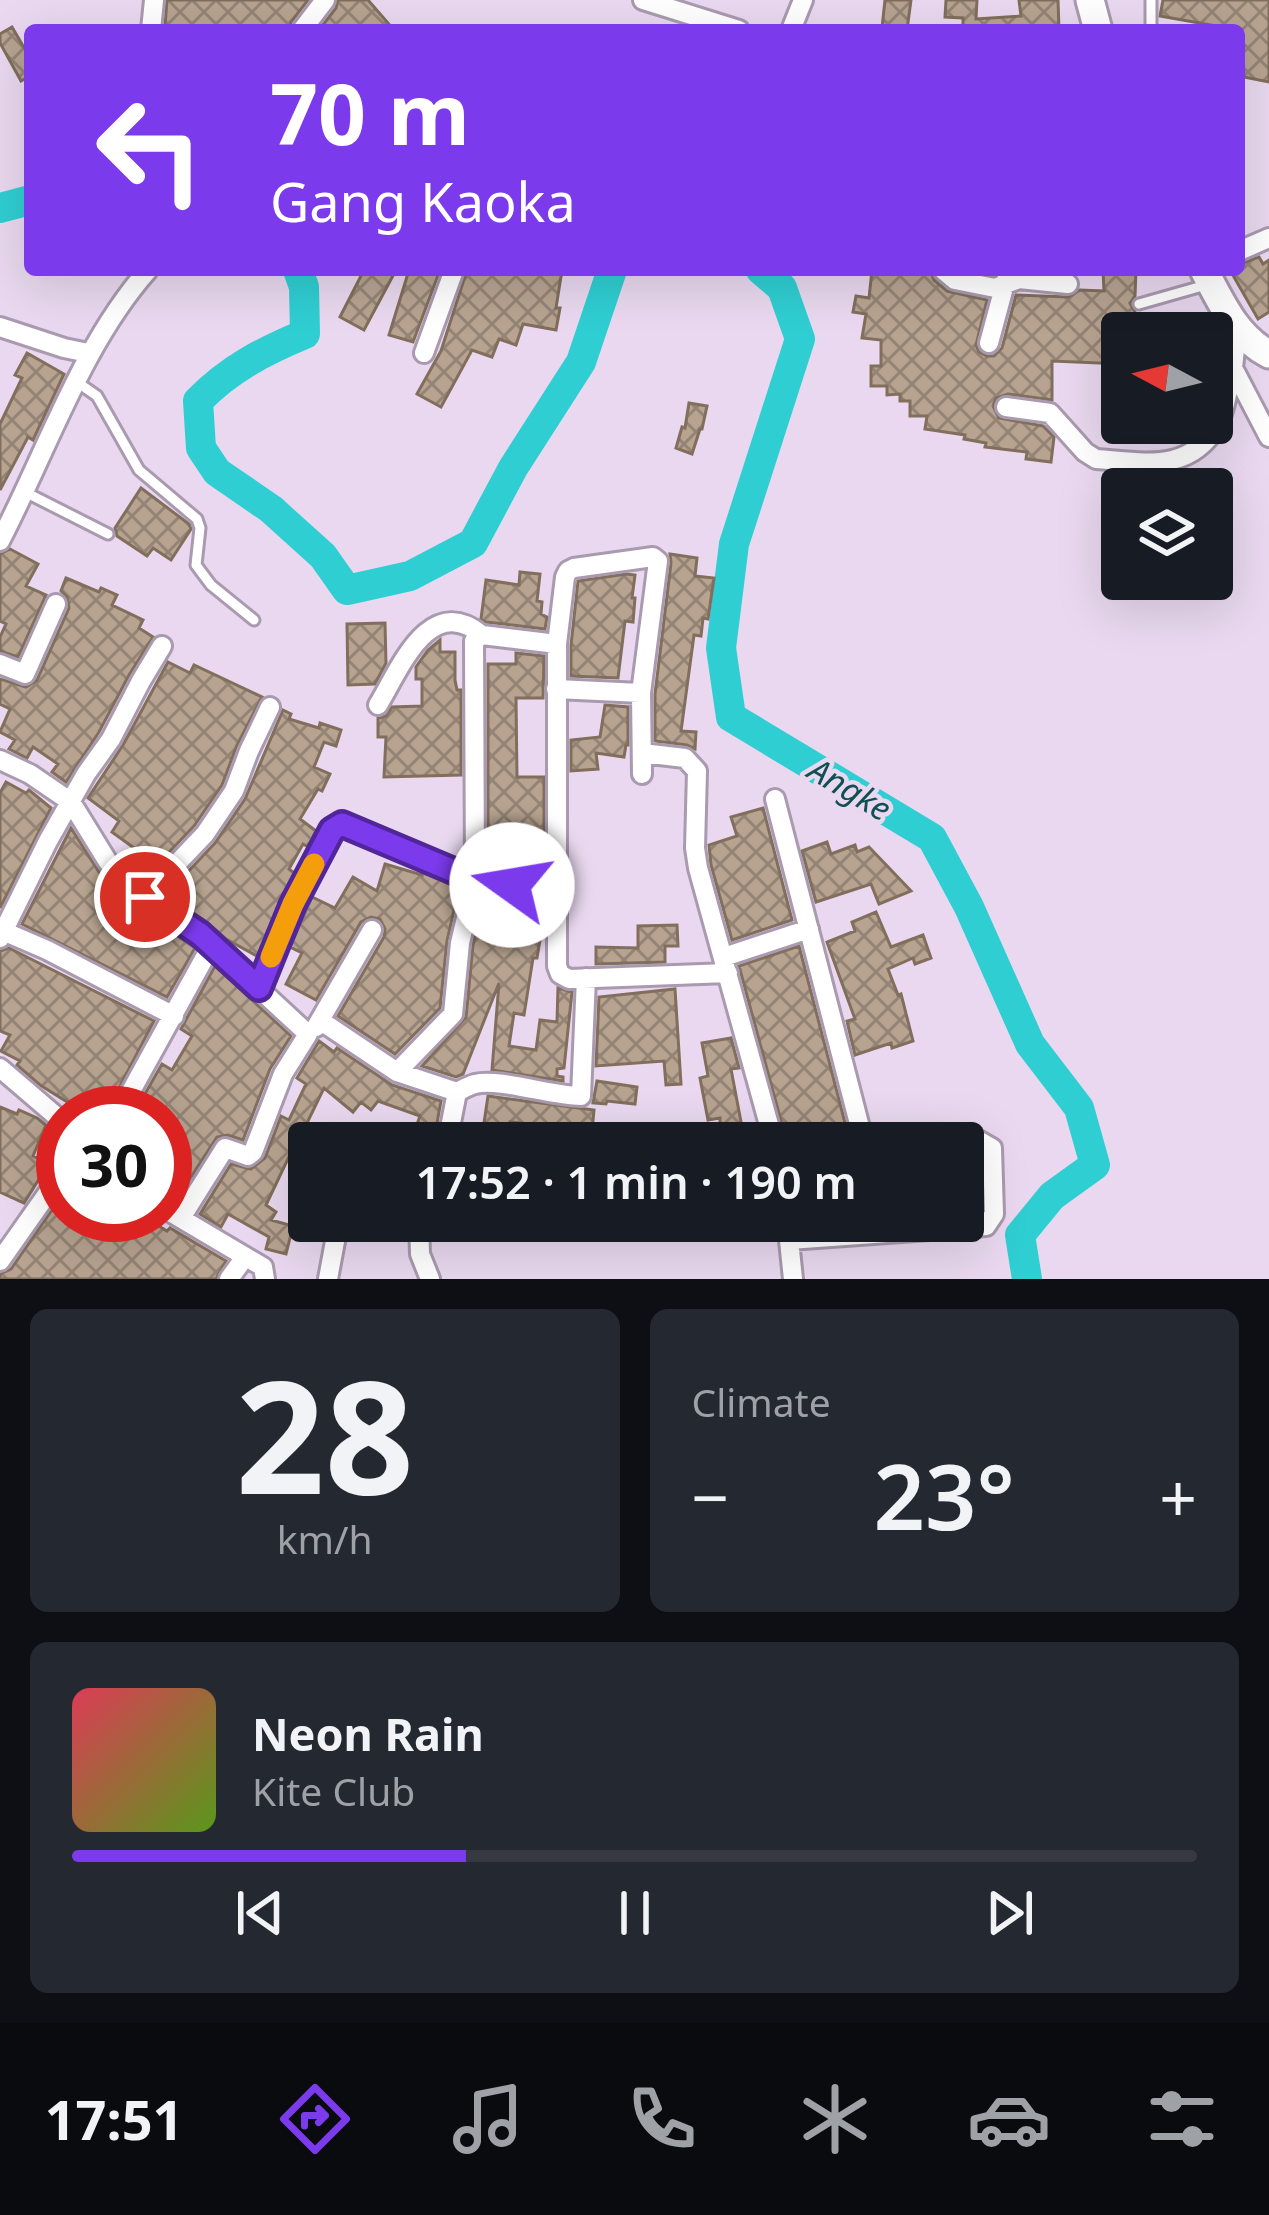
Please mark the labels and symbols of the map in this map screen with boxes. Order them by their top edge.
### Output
north arrow [1101,312,1233,444]
water label: Angke [799,745,900,831]
position arrow [449,822,575,948]
pin [94,846,196,948]
speed limit sign: 30 [36,1086,192,1242]

